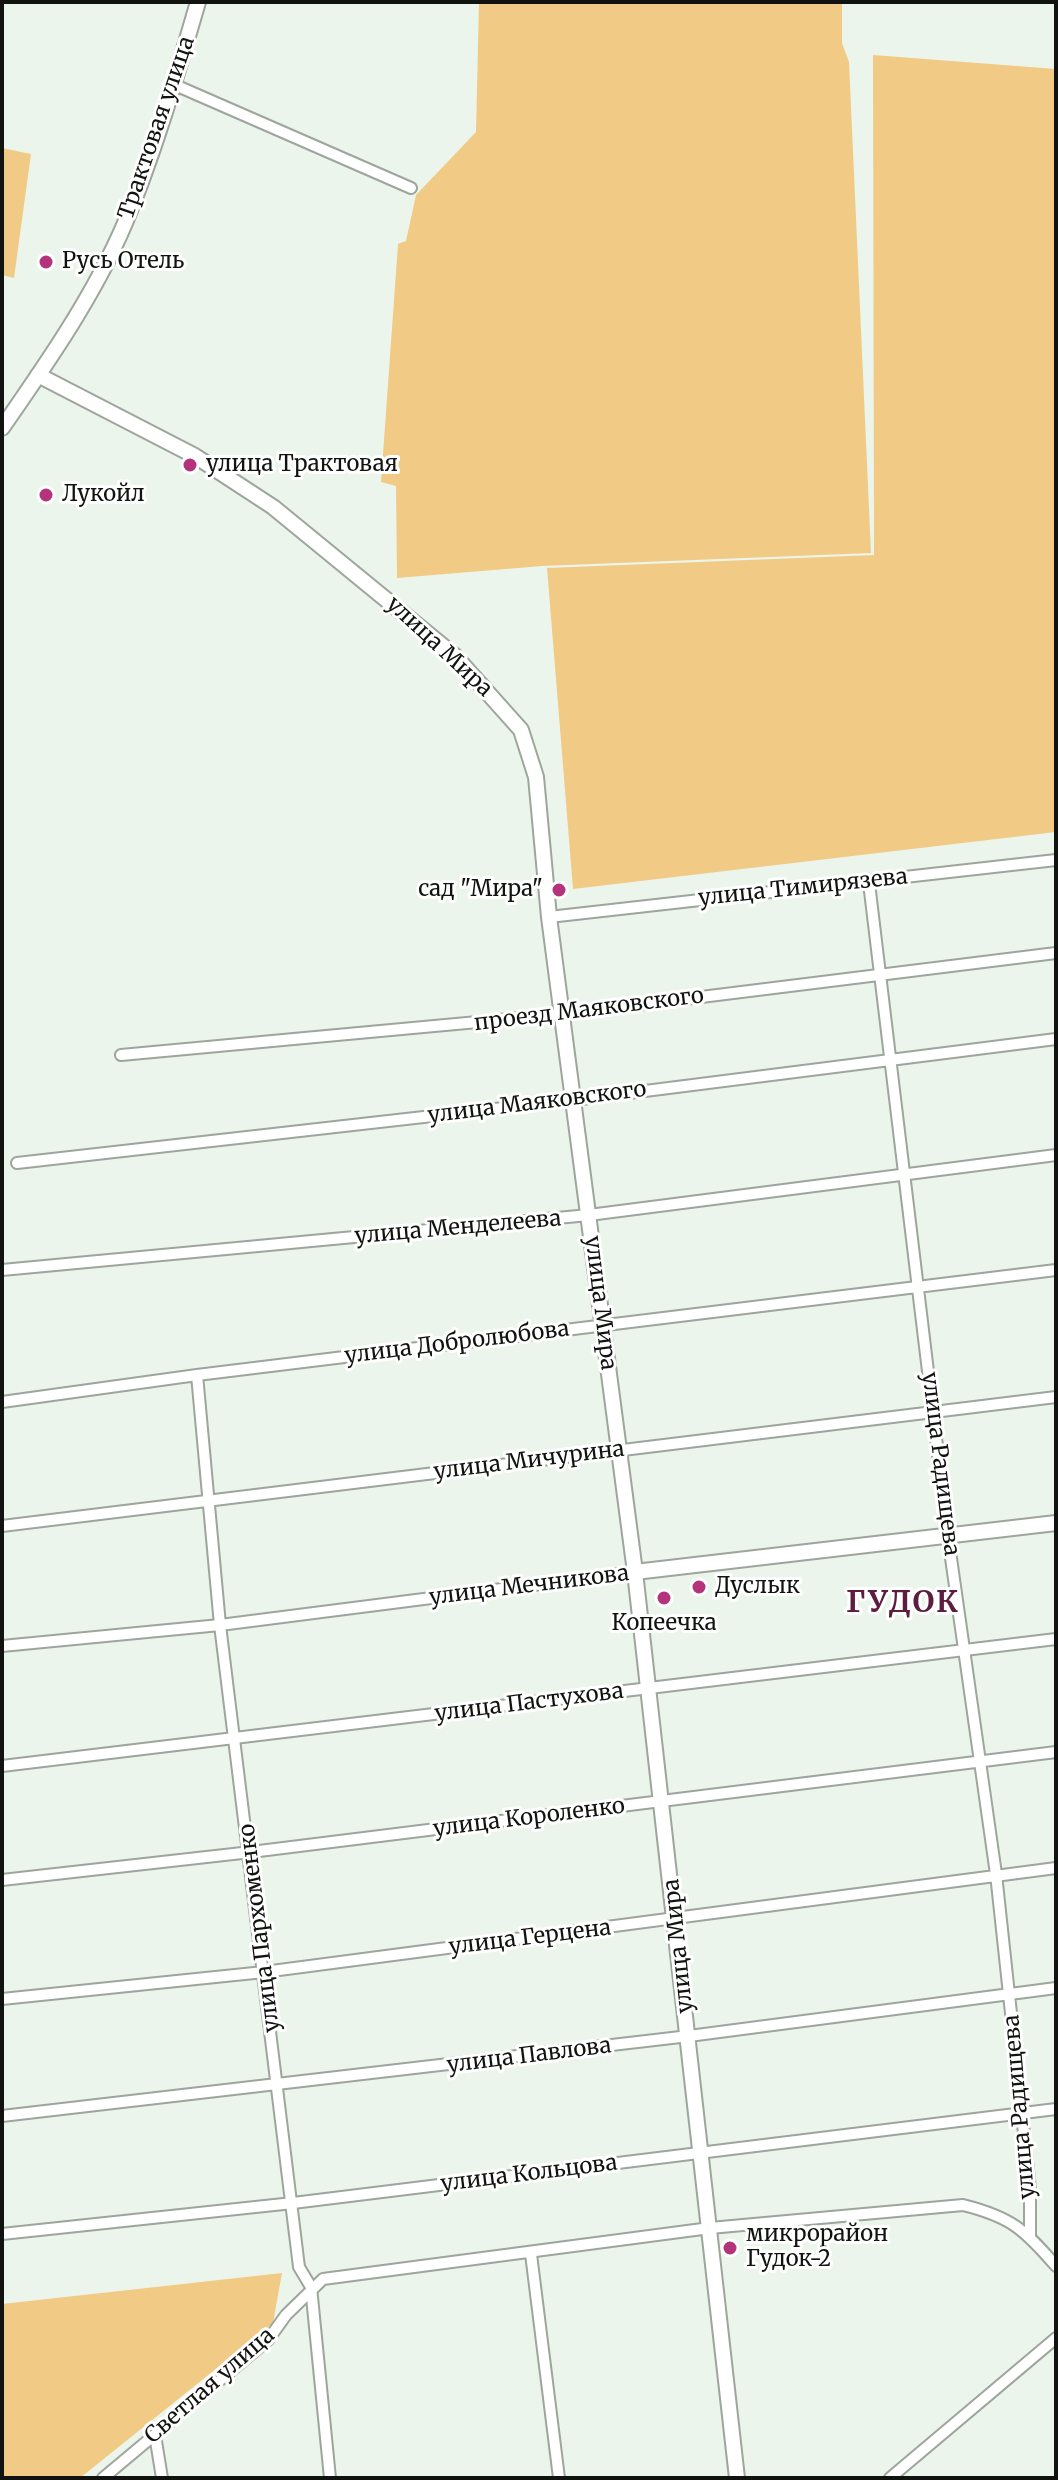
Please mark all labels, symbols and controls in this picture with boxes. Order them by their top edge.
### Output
street label: Трактовая улица [113,33,201,223]
place label: Русь Отель [62,249,184,275]
marker: Русь Отель [37,253,55,271]
place label: улица Трактовая [206,452,398,478]
marker: улица Трактовая [181,456,199,474]
place label: Лукойл [62,482,145,508]
marker: Лукойл [37,486,55,504]
street label: улица Мира [381,591,497,703]
street label: улица Тимирязева [697,864,909,912]
place label: сад "Мира" [418,877,543,903]
marker: сад "Мира" [550,881,568,899]
street label: проезд Маяковского [473,983,705,1037]
street label: улица Маяковского [426,1076,648,1130]
street label: улица Менделеева [354,1206,562,1250]
street label: улица Мира [579,1234,621,1372]
street label: улица Добролюбова [343,1316,571,1370]
street label: улица Радищева [916,1371,964,1557]
street label: улица Мичурина [432,1436,626,1486]
street label: улица Мечникова [428,1561,630,1611]
place label: Дуслык [715,1574,800,1600]
marker: Дуслык [690,1578,708,1596]
district label: ГУДОК [846,1586,960,1622]
marker: Копеечка [655,1589,673,1607]
place label: Копеечка [611,1611,717,1637]
street label: улица Пастухова [433,1678,625,1728]
street label: улица Короленко [432,1793,626,1843]
street label: улица Пархоменко [234,1822,286,2034]
street label: улица Мира [659,1877,699,2015]
street label: улица Герцена [447,1915,613,1961]
street label: улица Радищева [999,2014,1041,2200]
street label: улица Павлова [445,2033,613,2079]
street label: улица Кольцова [439,2150,619,2198]
place label: микрорайон Гудок-2 [746,2222,888,2274]
marker: микрорайон Гудок-2 [721,2239,739,2257]
street label: Светлая улица [140,2323,280,2449]

